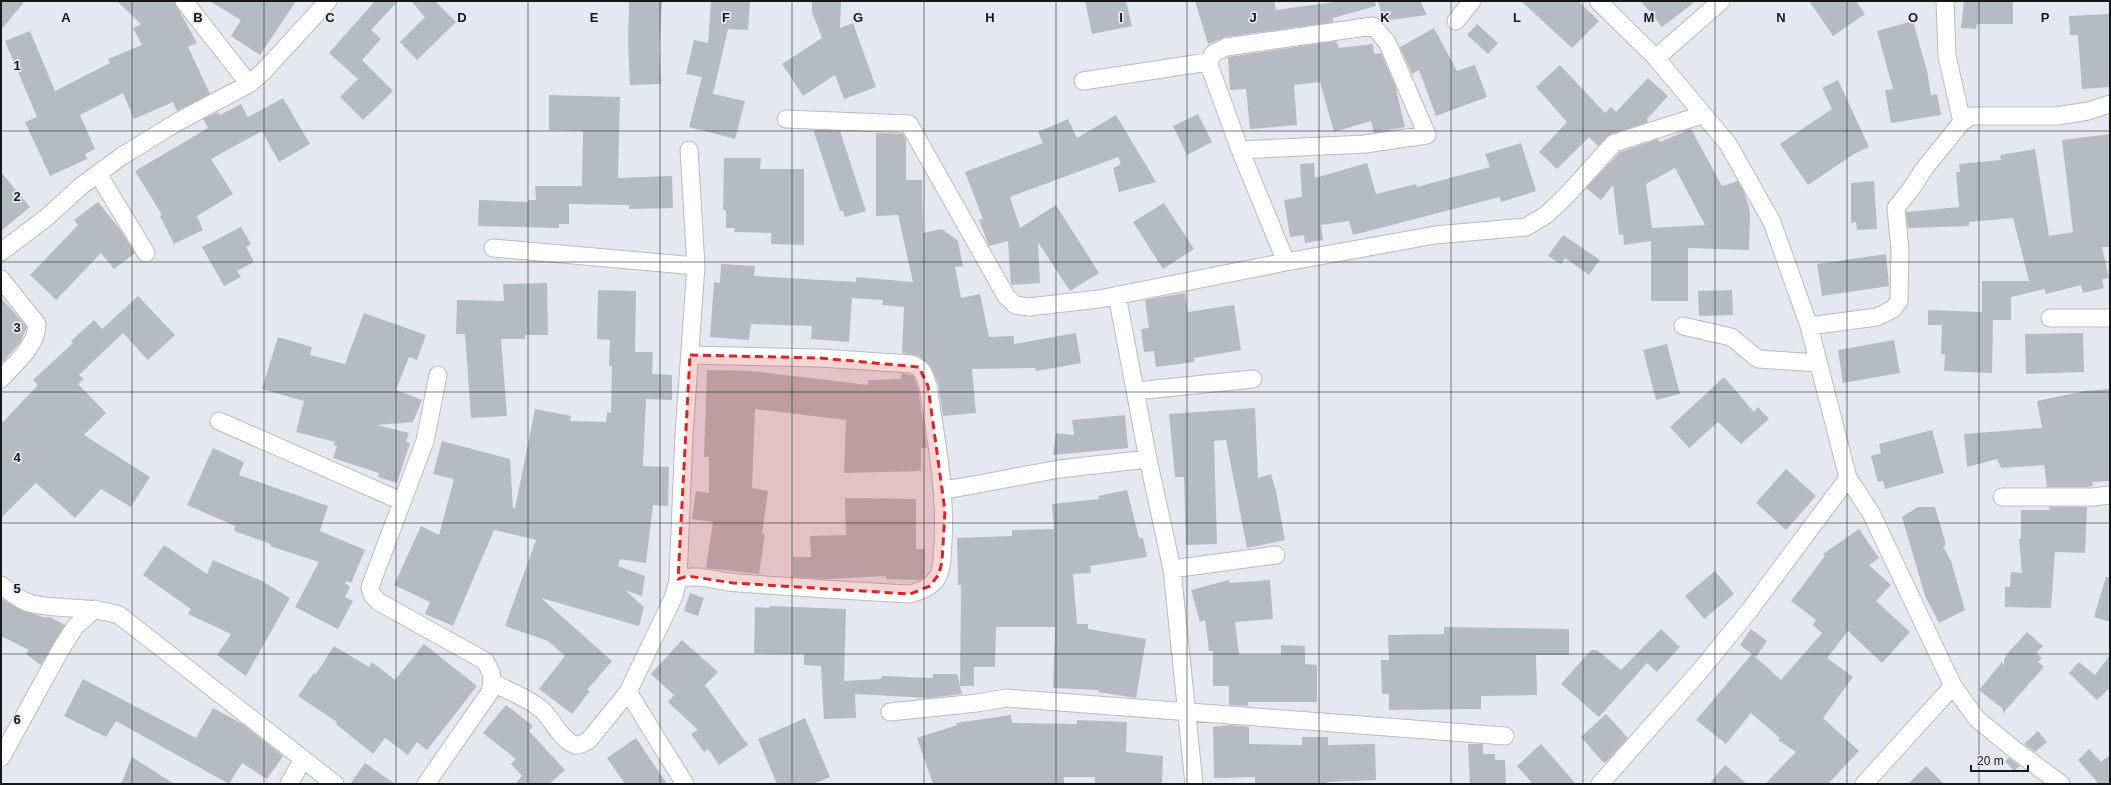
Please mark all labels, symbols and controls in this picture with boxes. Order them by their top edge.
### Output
text: A [61,10,71,25]
text: B [193,10,203,25]
text: C [325,10,335,25]
text: D [457,10,467,25]
text: E [590,10,599,25]
text: F [722,10,730,25]
text: G [853,10,863,25]
text: H [985,10,995,25]
text: I [1119,10,1123,25]
text: J [1249,10,1257,25]
text: K [1380,10,1390,25]
text: L [1513,10,1521,25]
text: M [1644,10,1654,25]
text: N [1776,10,1786,25]
text: O [1908,10,1918,25]
text: P [2041,10,2050,25]
text: 1 [13,58,21,73]
text: 2 [13,189,21,204]
text: 3 [13,320,21,335]
text: 4 [13,450,21,465]
text: 5 [13,581,21,596]
text: 6 [13,712,21,727]
scale bar [1971,747,2028,773]
text: 20 m [1977,754,2004,768]

